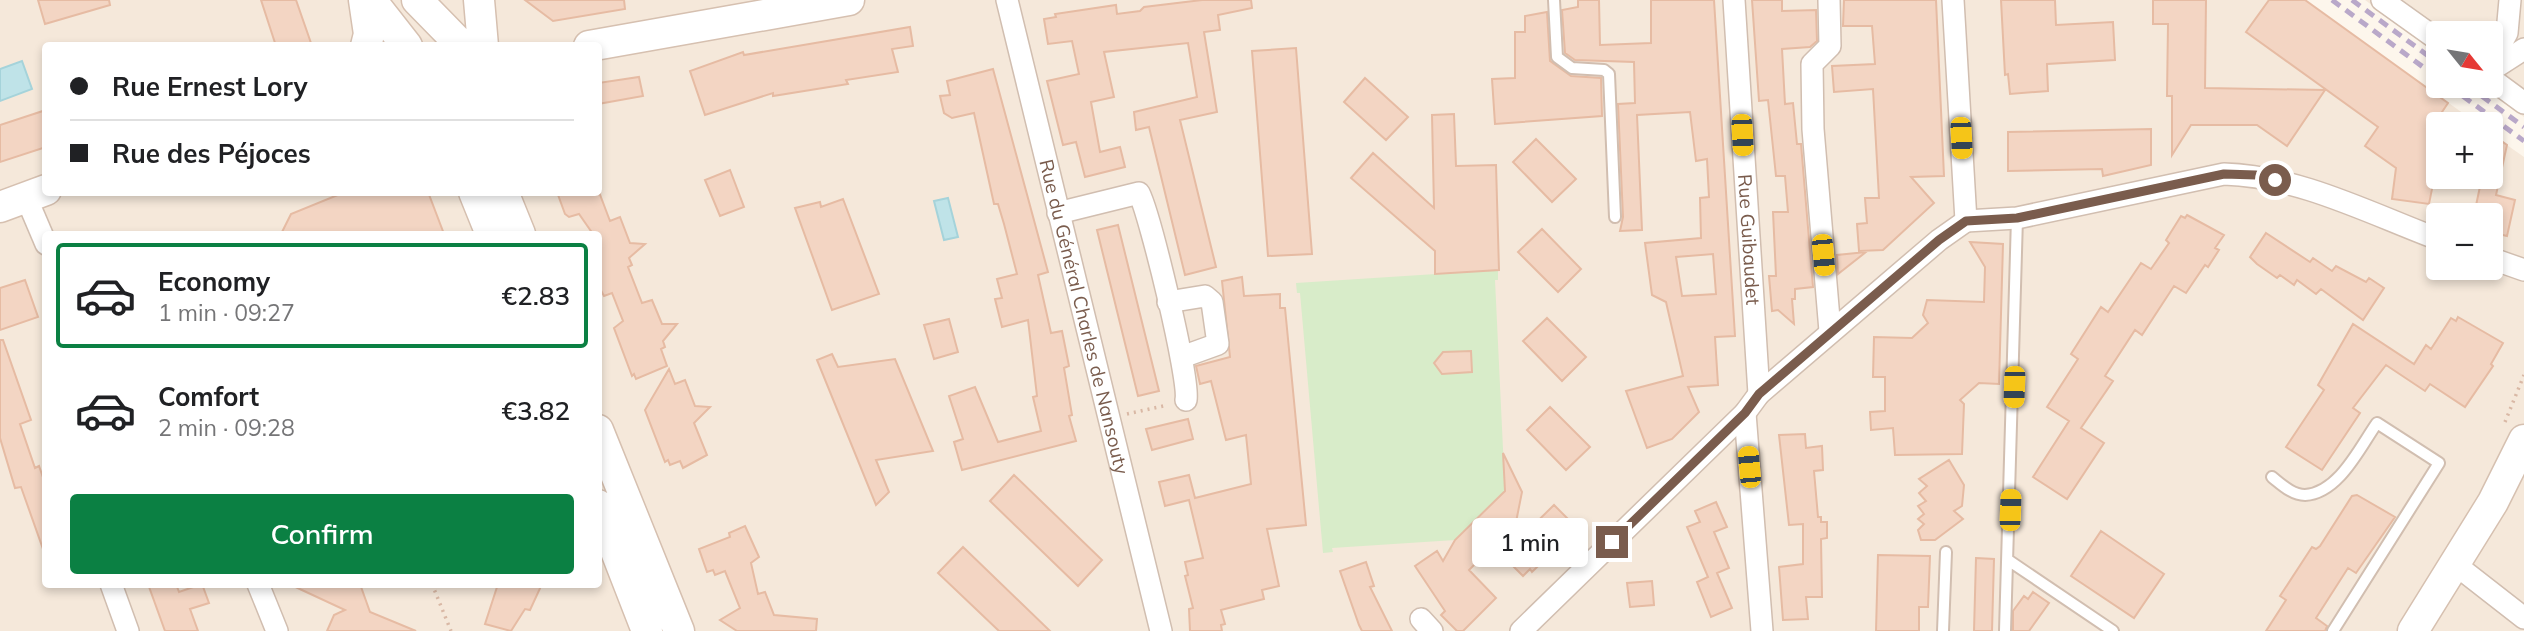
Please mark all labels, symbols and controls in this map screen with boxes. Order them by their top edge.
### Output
north arrow [2426,21,2502,98]
map controls [2426,21,2503,280]
text: Rue Ernest Lory [112,70,308,103]
button: + [2426,112,2503,189]
car [1731,113,1754,157]
car [1950,116,1973,160]
text: Rue des Péjoces [112,137,311,170]
street label: Rue du Général Charles de Nansouty [1034,157,1134,477]
route start [2259,164,2291,196]
street label: Rue Guibaudet [1733,173,1765,306]
button: − [2426,203,2503,280]
car [1811,233,1836,277]
icon: car [74,264,137,327]
text: Economy [158,265,270,298]
text: €2.83 [501,279,570,312]
text: 1 min · 09:27 [158,298,295,327]
car [2003,366,2026,408]
icon: car [74,379,137,442]
text: Comfort [158,380,259,413]
text: €3.82 [501,394,570,427]
text: 2 min · 09:28 [158,413,295,442]
car [1737,445,1762,489]
car [1999,489,2022,531]
button: Confirm [70,494,574,574]
callout: 1 min [1472,518,1588,566]
route end [1596,526,1628,558]
text: 1 min [1500,528,1560,557]

